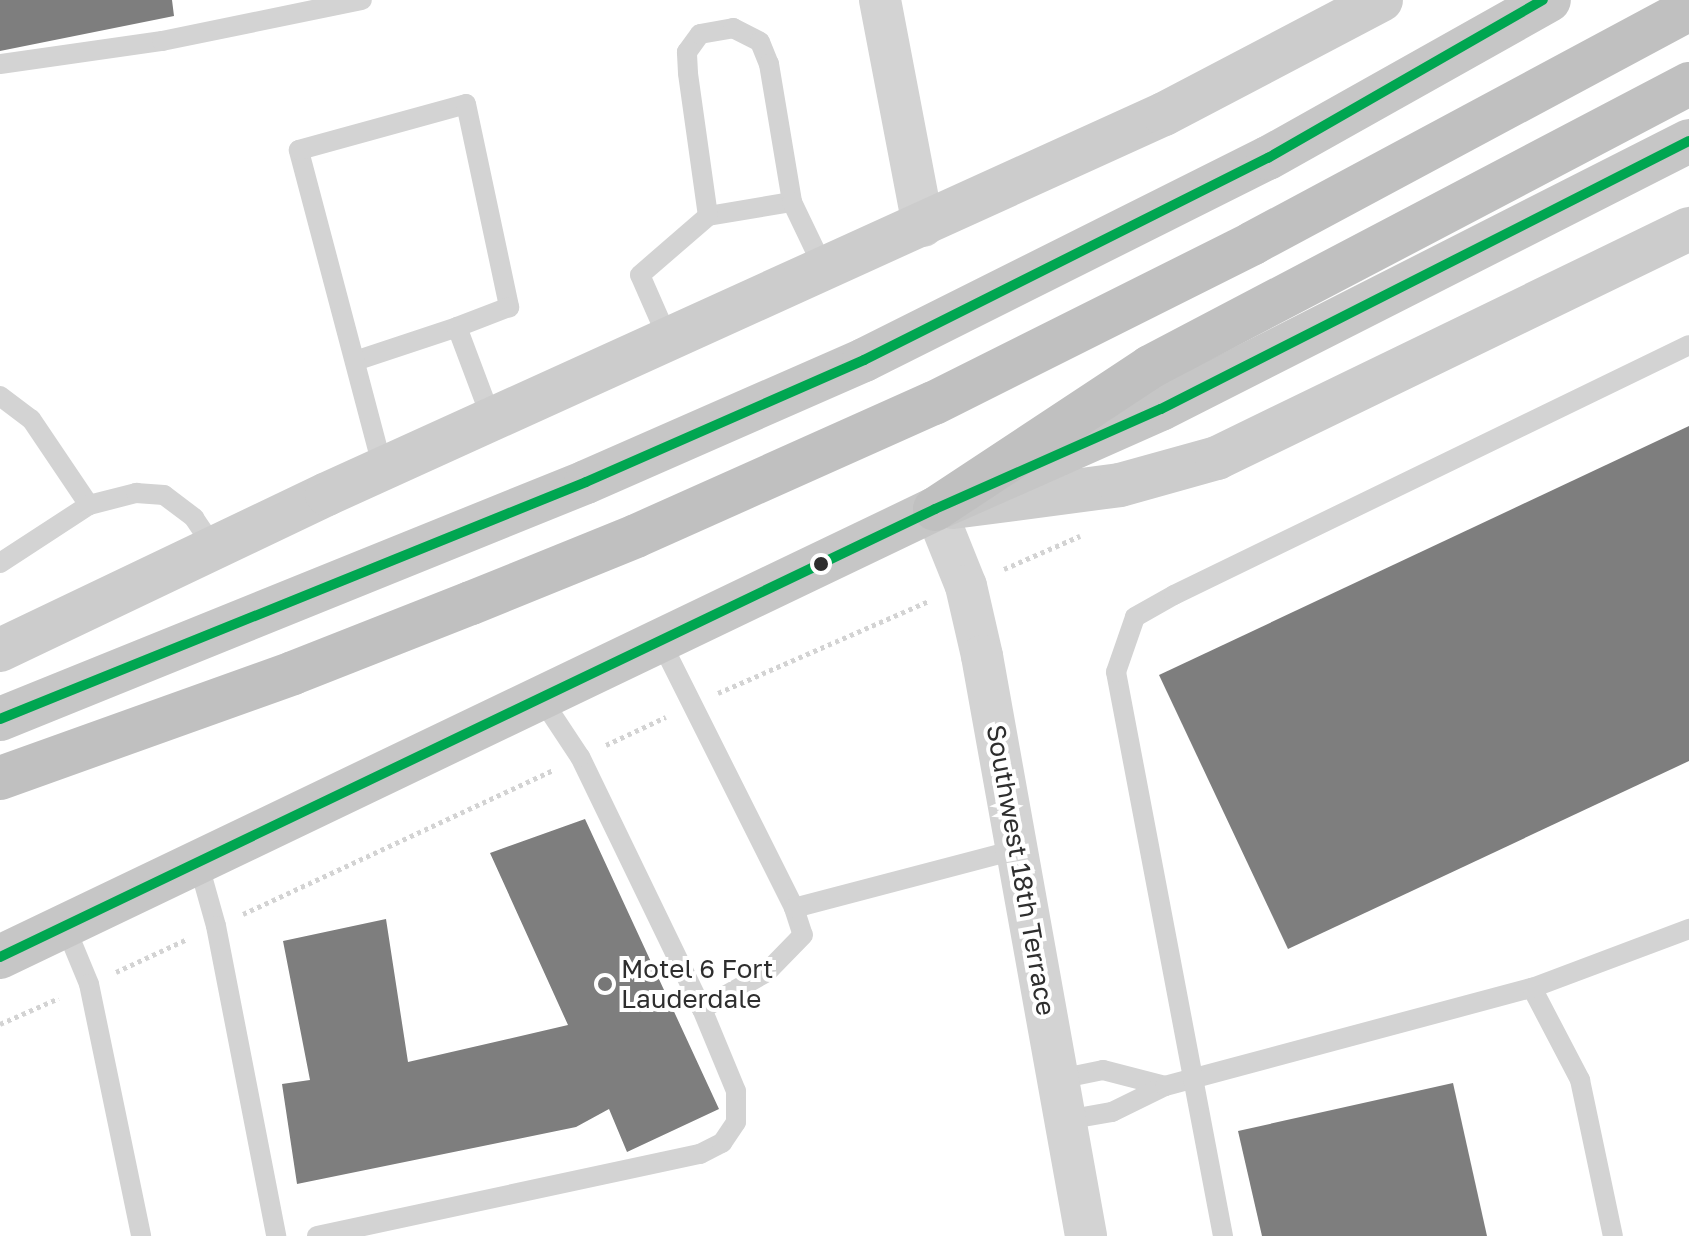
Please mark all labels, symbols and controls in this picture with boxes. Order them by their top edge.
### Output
unlabelled marker [813,556,829,572]
street label: Southwest 18th Terrace [980,722,1062,1018]
place label: Motel 6 Fort Lauderdale [621,953,773,1014]
marker: Motel 6 Fort Lauderdale [596,975,614,993]

